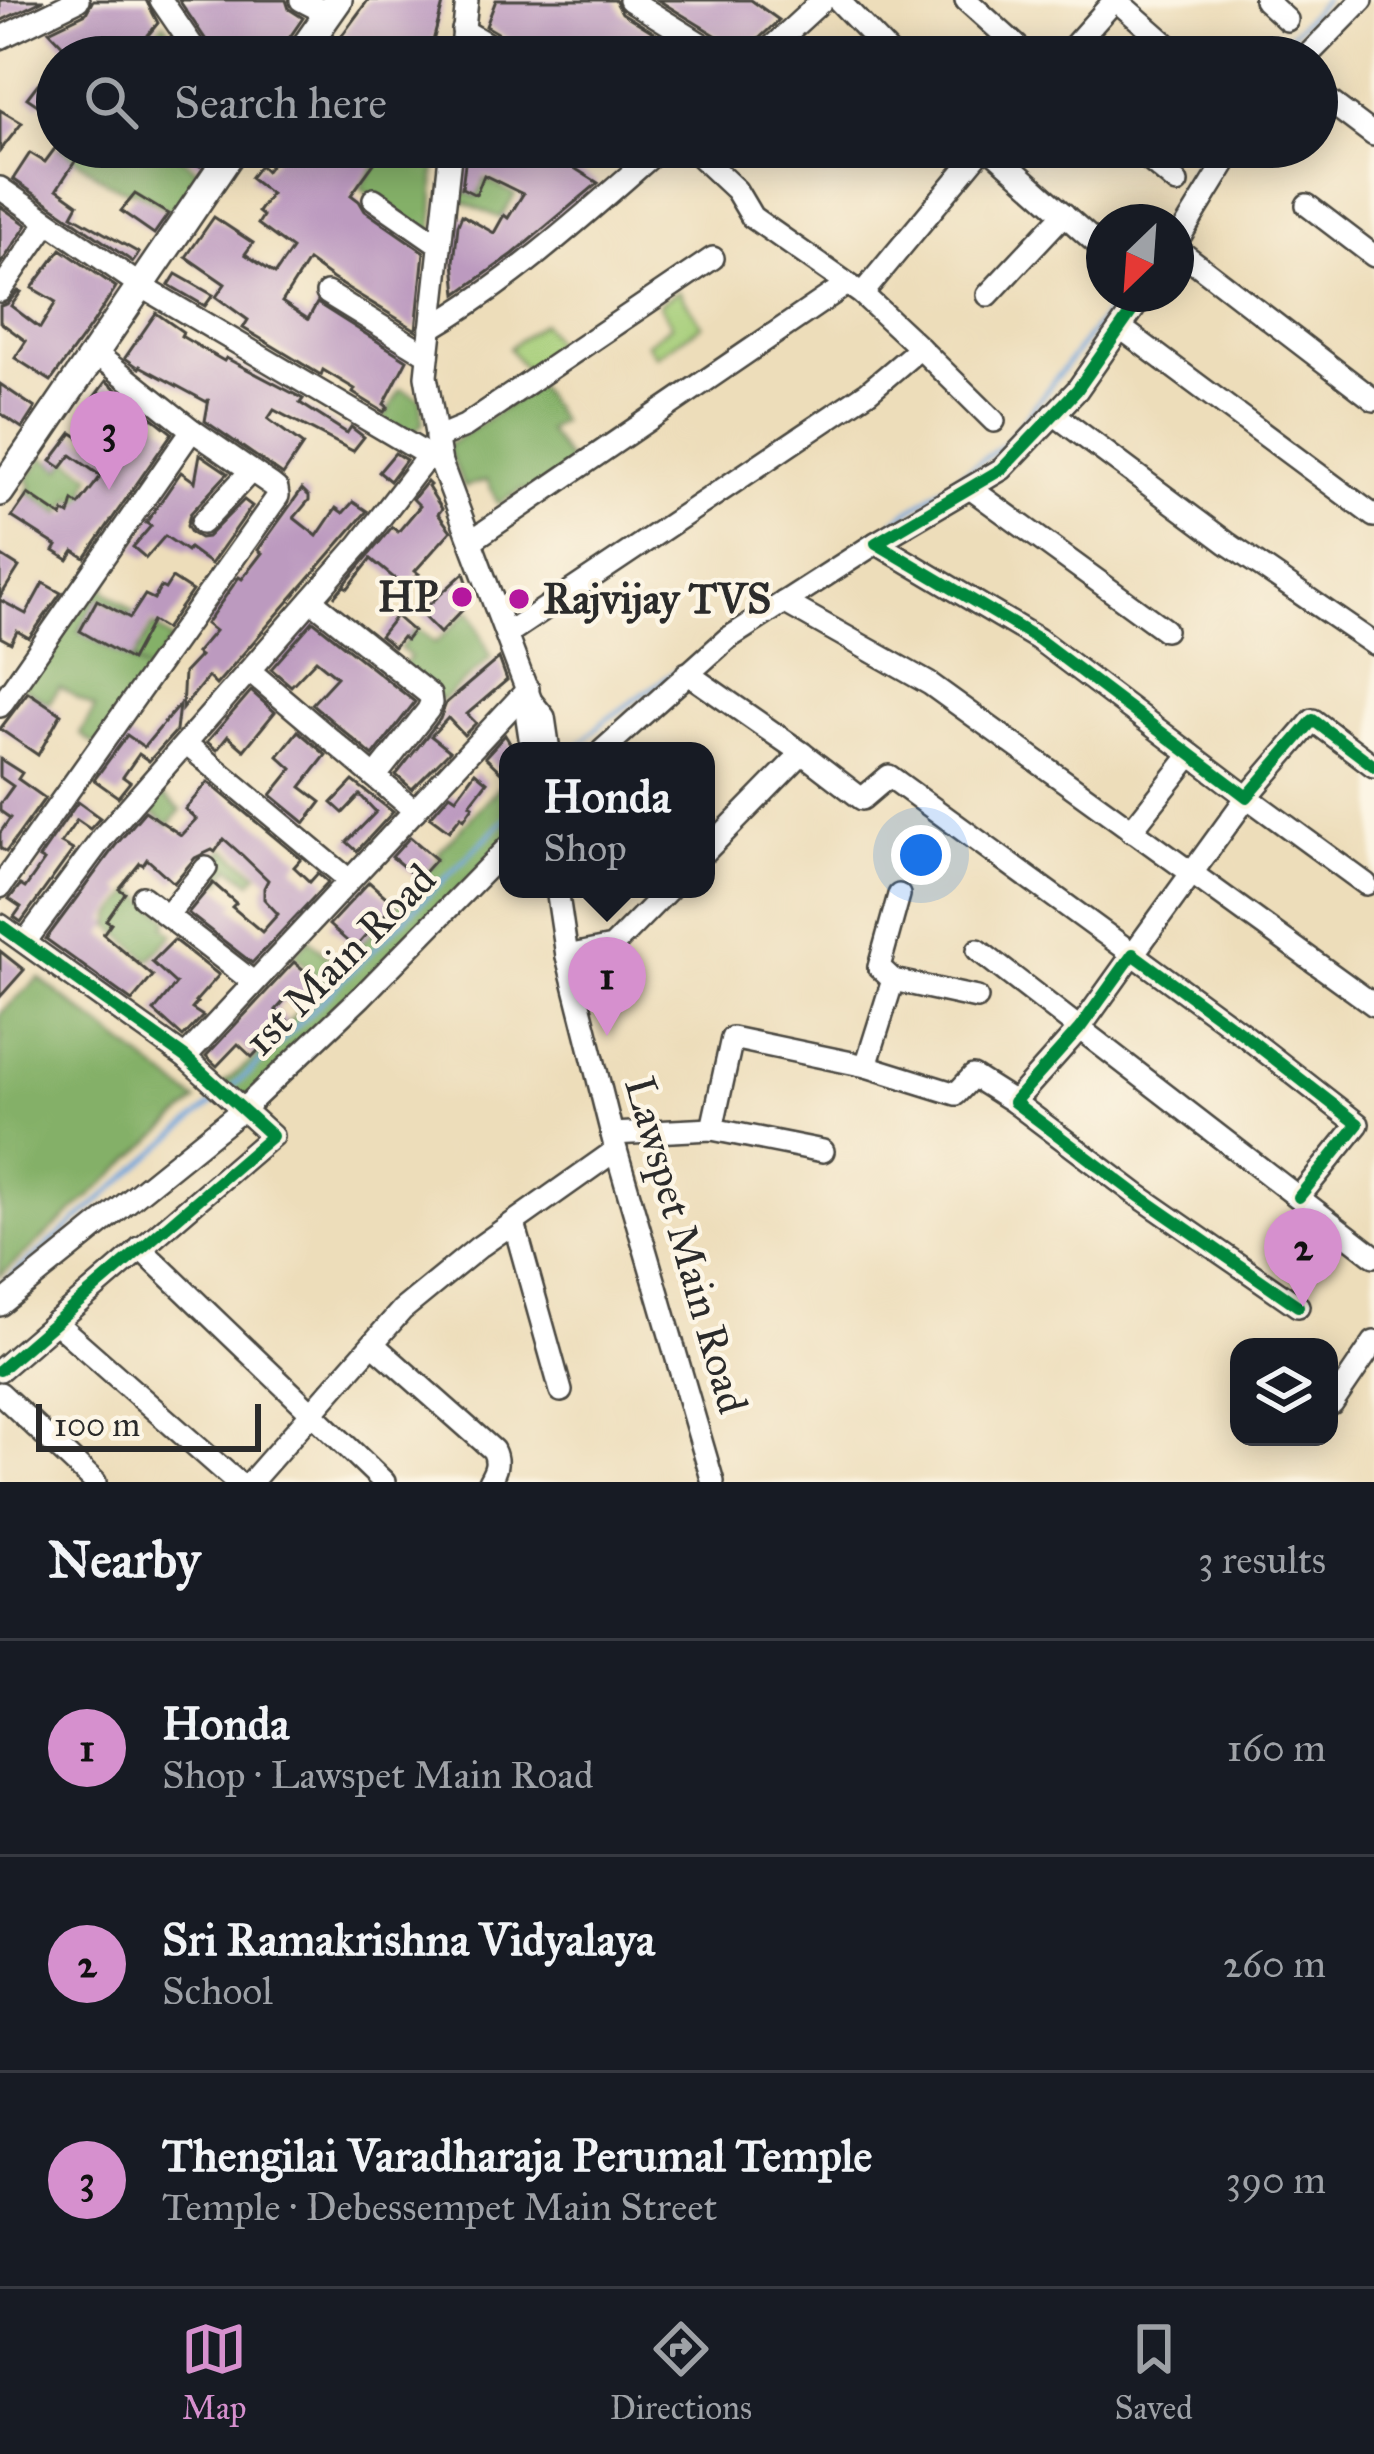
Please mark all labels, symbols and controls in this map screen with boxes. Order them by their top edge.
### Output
search box [36,36,1338,168]
icon: search [78,69,144,135]
text: Search here [174,75,387,130]
north arrow [1086,204,1194,312]
pin: 3 [70,391,148,490]
place label: HP [378,571,438,623]
place label: Rajvijay TVS [543,573,771,625]
marker: HP [449,584,475,610]
marker: Rajvijay TVS [506,586,532,612]
popup [499,742,715,898]
text: Honda [543,769,671,824]
text: Shop [543,824,627,872]
your location [891,825,951,885]
street label: 1st Main Road [233,853,447,1067]
pin: 1 [568,937,646,1036]
street label: Lawspet Main Road [613,1071,759,1419]
pin: 2 [1264,1208,1342,1307]
map controls [1230,1338,1338,1446]
button: layers [1230,1338,1338,1446]
scale bar [36,1398,261,1451]
text: 100 m [54,1405,140,1445]
text: Nearby [48,1529,200,1591]
text: 3 results [1198,1536,1326,1584]
text: Honda [162,1696,289,1751]
text: 1 [79,1724,95,1772]
text: 160 m [1227,1724,1326,1772]
text: Shop · Lawspet Main Road [162,1751,594,1799]
text: Sri Ramakrishna Vidyalaya [162,1912,655,1967]
text: 2 [77,1940,97,1988]
text: 260 m [1223,1940,1326,1988]
text: School [162,1967,273,2015]
text: Thengilai Varadharaja Perumal Temple [162,2128,872,2183]
text: 3 [79,2156,95,2204]
text: 390 m [1226,2156,1326,2204]
text: Temple · Debessempet Main Street [162,2183,717,2231]
tab: Map [181,2316,247,2428]
tab: Directions [610,2316,752,2428]
tab: Saved [1114,2316,1193,2428]

